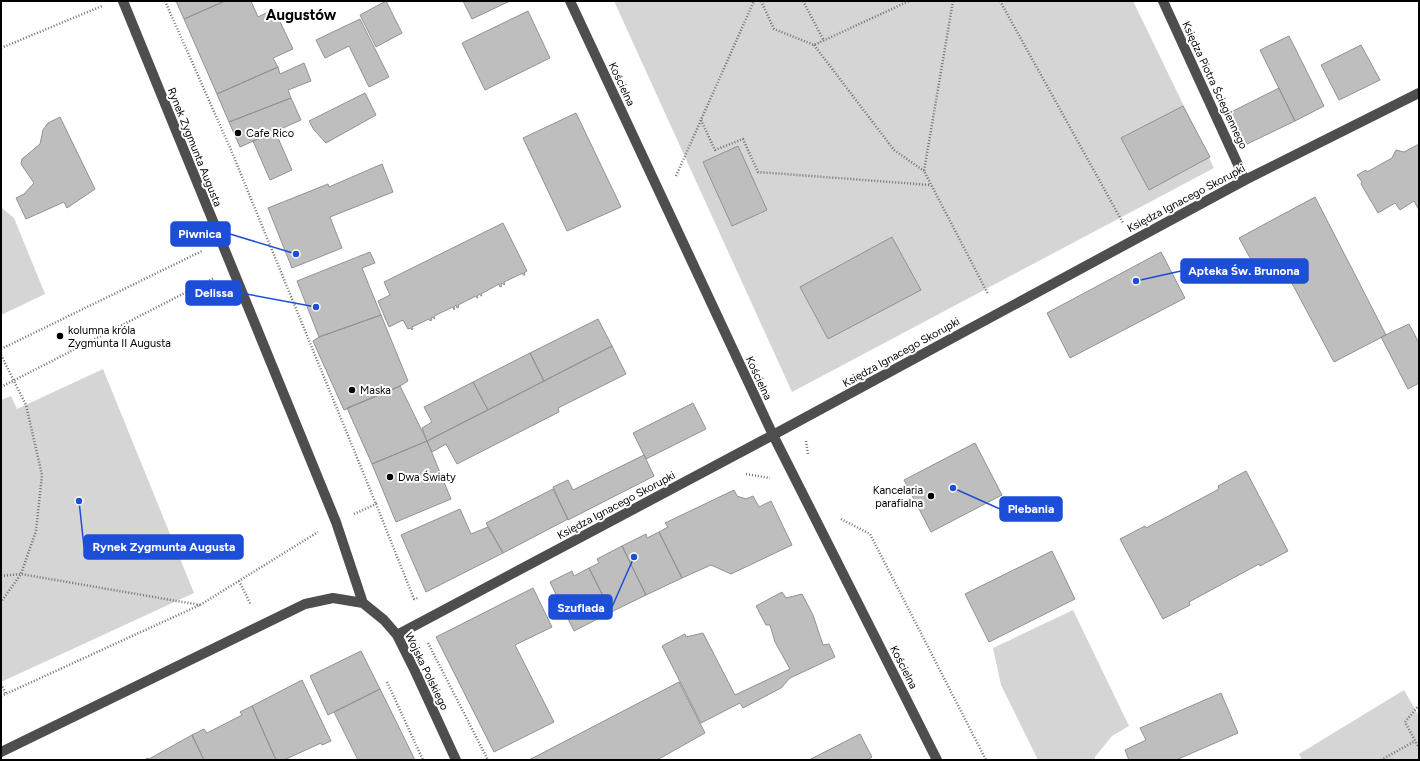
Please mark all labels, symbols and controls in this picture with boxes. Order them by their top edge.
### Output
district label: Augustów [266,6,337,24]
street label: Księdza Piotra Ściegiennego [1179,19,1251,151]
street label: Kościelna [606,60,637,108]
street label: Rynek Zygmunta Augusta [165,86,224,209]
place label: Cafe Rico [246,127,294,140]
marker: Cafe Rico [233,128,243,138]
street label: Księdza Ignacego Skorupki [1125,162,1247,235]
callout: Piwnica [171,222,230,246]
text: Piwnica [178,227,222,241]
callout: Apteka Św. Brunona [1181,259,1308,283]
text: Apteka Św. Brunona [1188,264,1300,278]
callout: Delissa [186,281,241,305]
text: Delissa [195,286,233,300]
street label: Księdza Ignacego Skorupki [840,315,962,390]
place label: kolumna króla Zygmunta II Augusta [68,324,171,350]
marker: kolumna króla Zygmunta II Augusta [55,331,65,341]
street label: Kościelna [743,354,774,402]
place label: Maska [360,384,391,397]
marker: Maska [347,385,357,395]
street label: Księdza Ignacego Skorupki [555,469,677,542]
place label: Dwa Światy [398,470,456,484]
marker: Dwa Światy [385,472,395,482]
place label: Kancelaria parafialna [873,484,923,510]
marker: Kancelaria parafialna [926,491,936,501]
callout: Plebania [1000,497,1062,521]
text: Plebania [1008,502,1054,516]
callout: Rynek Zygmunta Augusta [84,535,243,559]
text: Rynek Zygmunta Augusta [93,540,235,554]
callout: Szuflada [549,595,612,619]
text: Szuflada [557,601,605,615]
street label: Wojska Polskiego [402,630,451,712]
street label: Kościelna [887,643,920,691]

